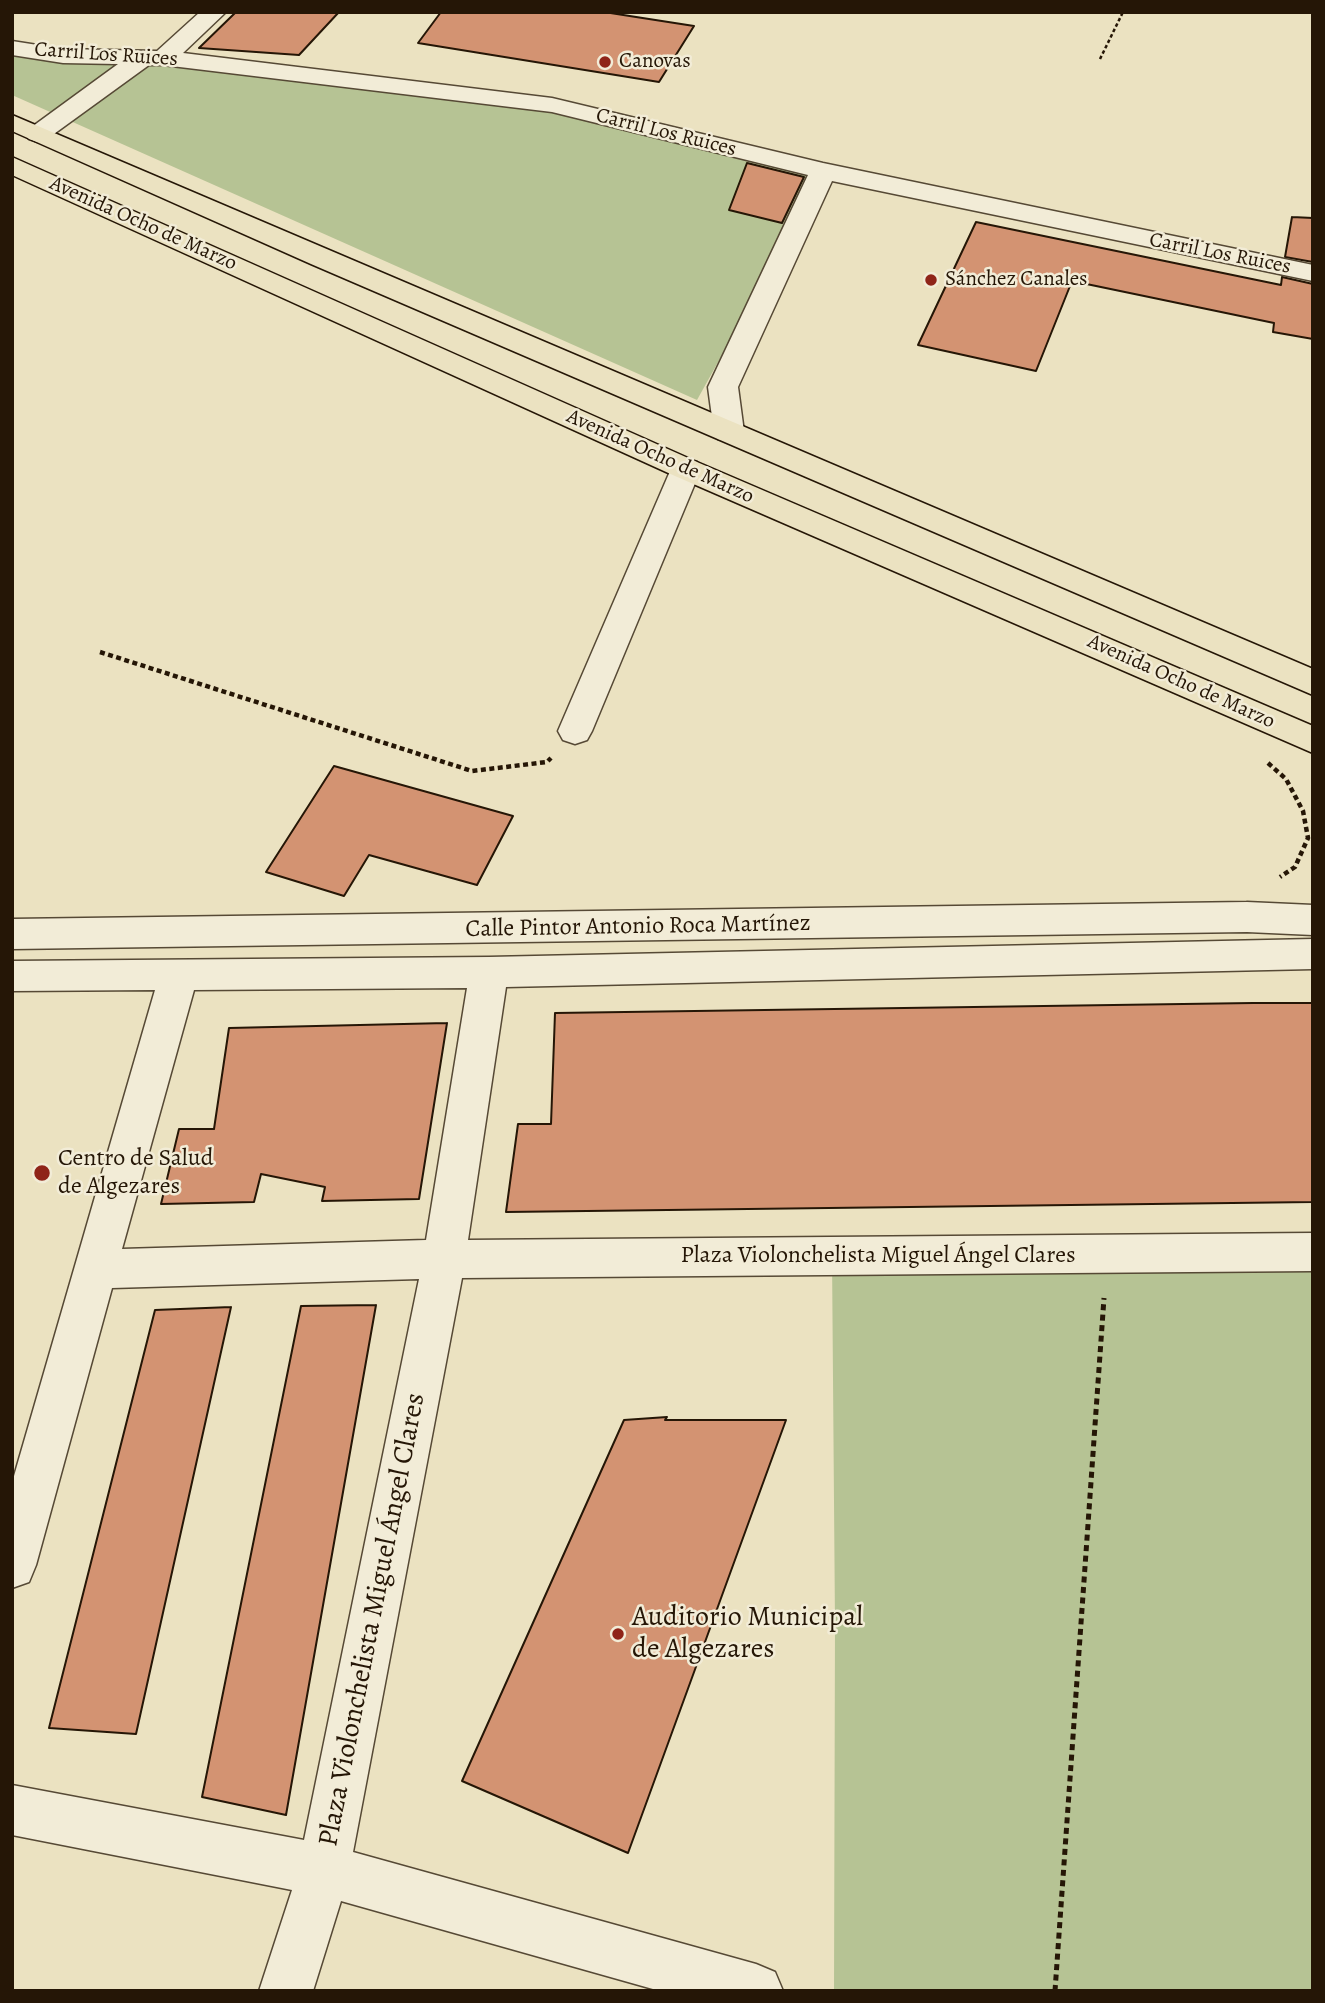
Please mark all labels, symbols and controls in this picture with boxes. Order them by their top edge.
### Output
street label: Carril Los Ruices [33,37,179,73]
place label: Canovas [619,49,691,75]
marker: Canovas [597,54,613,70]
street label: Carril Los Ruices [593,103,739,163]
street label: Avenida Ocho de Marzo [45,171,241,277]
street label: Carril Los Ruices [1147,228,1293,280]
place label: Sánchez Canales [945,267,1088,293]
marker: Sánchez Canales [923,272,939,288]
street label: Avenida Ocho de Marzo [562,404,758,510]
street label: Avenida Ocho de Marzo [1083,629,1279,735]
street label: Calle Pintor Antonio Roca Martínez [465,910,811,944]
place label: Centro de Salud de Algezares [58,1145,214,1201]
marker: Centro de Salud de Algezares [32,1163,52,1183]
street label: Plaza Violonchelista Miguel Ángel Clares [680,1242,1076,1270]
street label: Plaza Violonchelista Miguel Ángel Clares [313,1391,433,1849]
place label: Auditorio Municipal de Algezares [632,1601,863,1667]
marker: Auditorio Municipal de Algezares [610,1626,626,1642]

